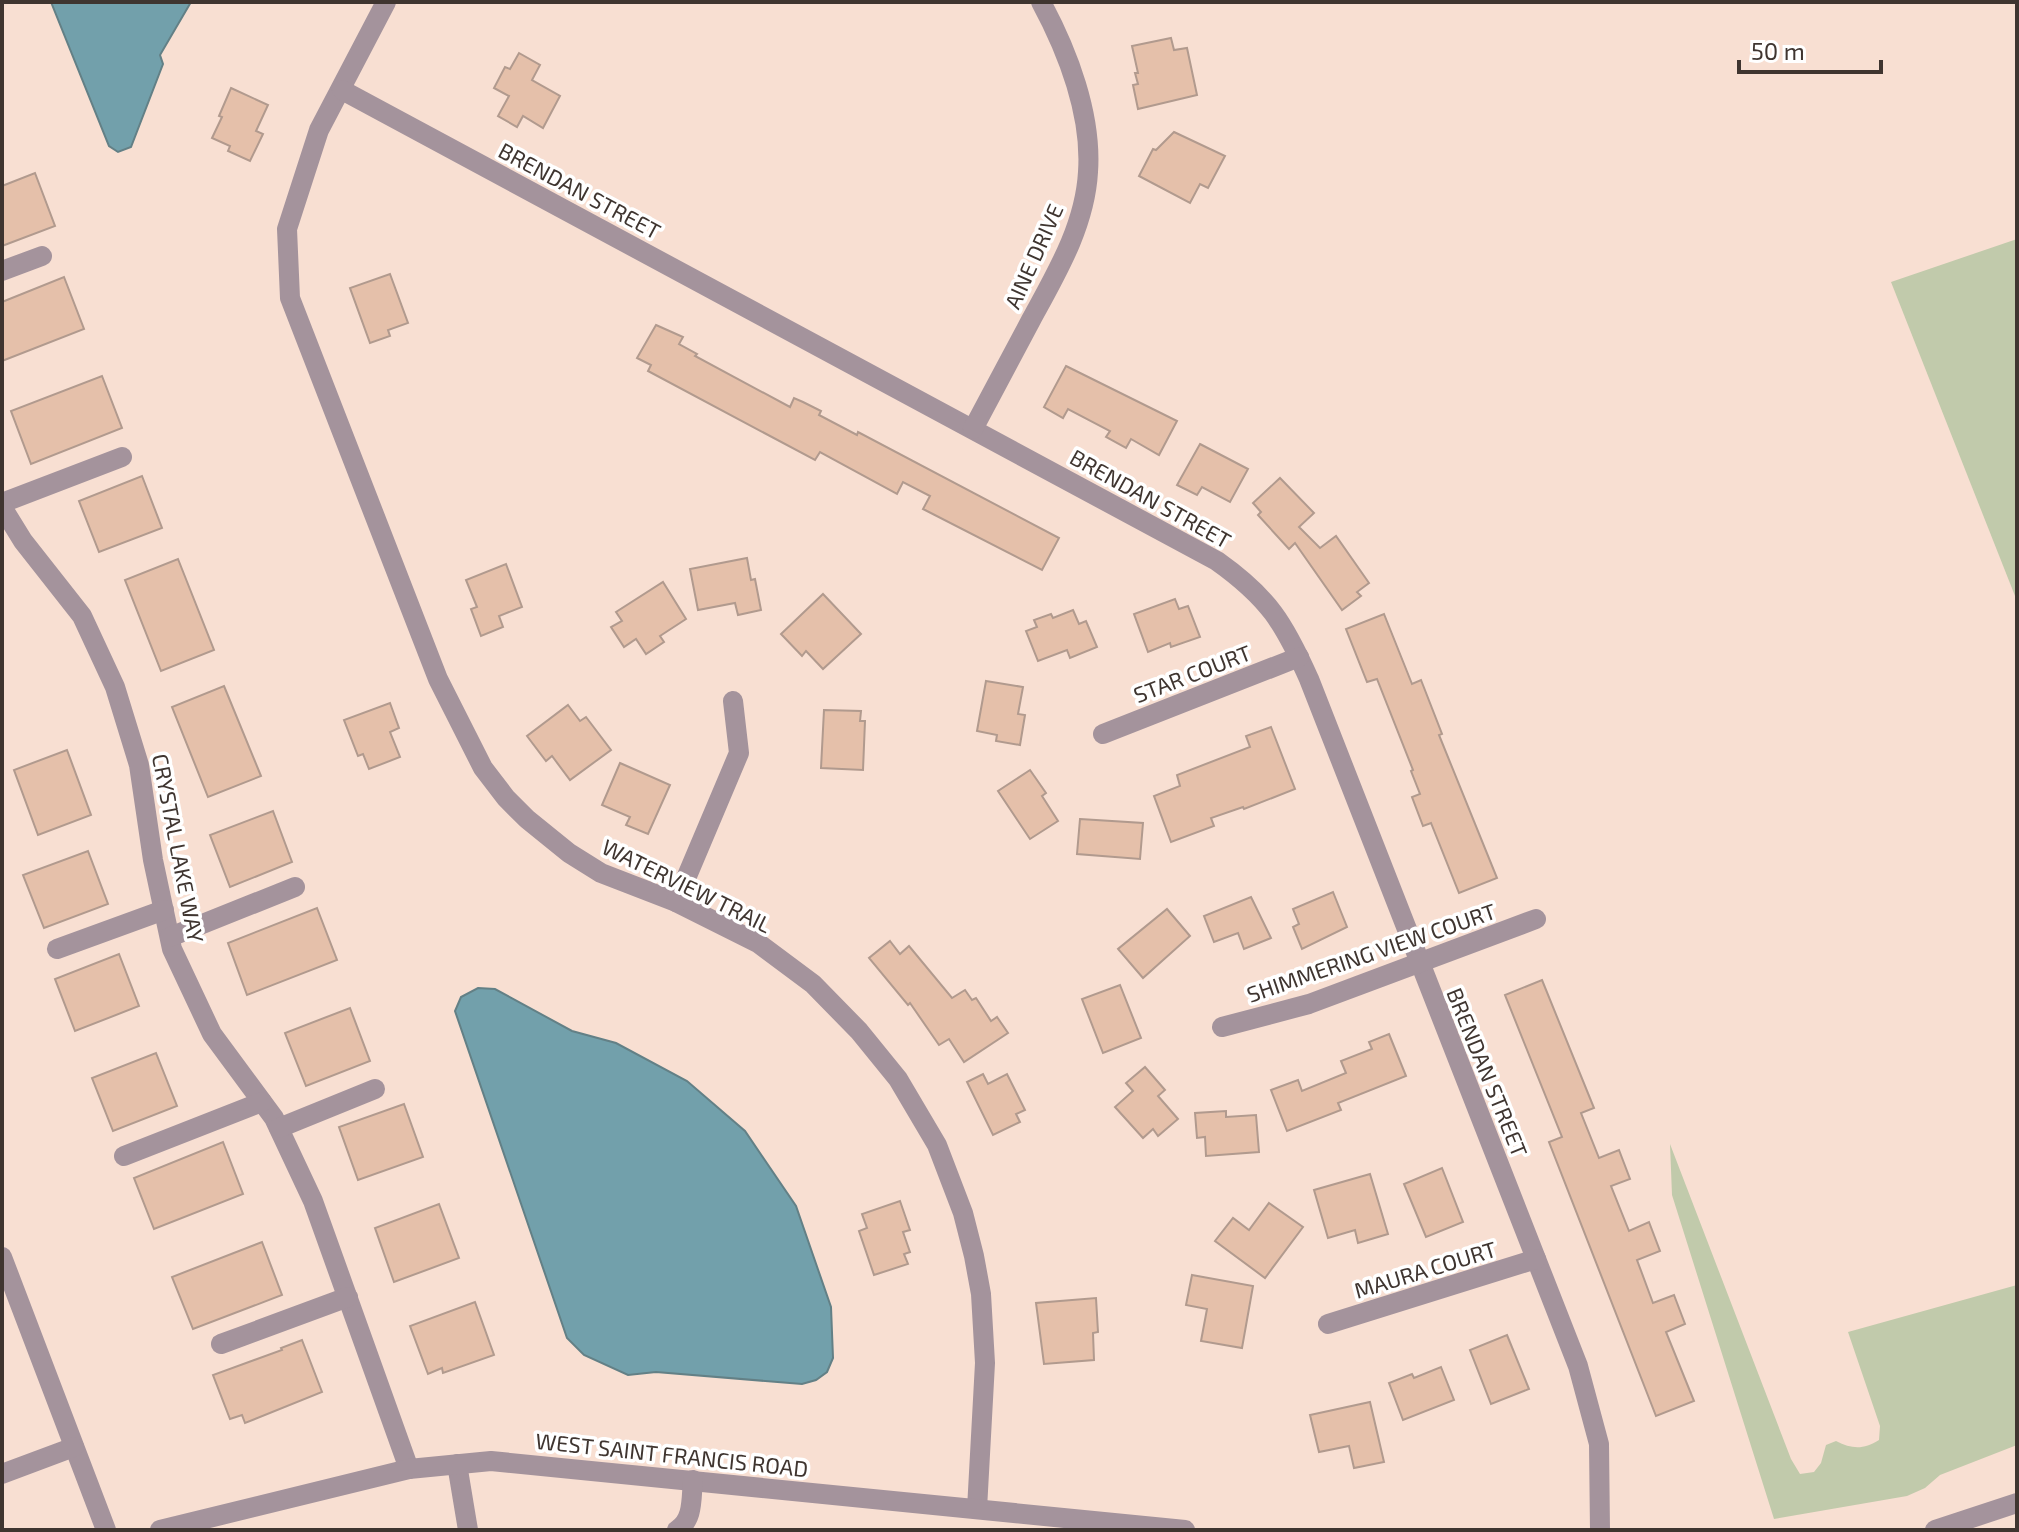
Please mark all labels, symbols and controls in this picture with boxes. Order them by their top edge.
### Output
scale bar [1739,24,1881,74]
text: 50 m [1751,36,1805,65]
street label: BRENDAN STREET [495,136,666,244]
street label: AINE DRIVE [998,200,1068,312]
street label: BRENDAN STREET [1066,443,1236,553]
street label: STAR COURT [1130,639,1255,707]
street label: CRYSTAL LAKE WAY [148,751,210,945]
street label: WATERVIEW TRAIL [598,833,776,937]
street label: SHIMMERING VIEW COURT [1243,897,1499,1007]
street label: BRENDAN STREET [1442,984,1534,1160]
street label: MAURA COURT [1351,1235,1499,1303]
street label: WEST SAINT FRANCIS ROAD [534,1427,810,1481]

